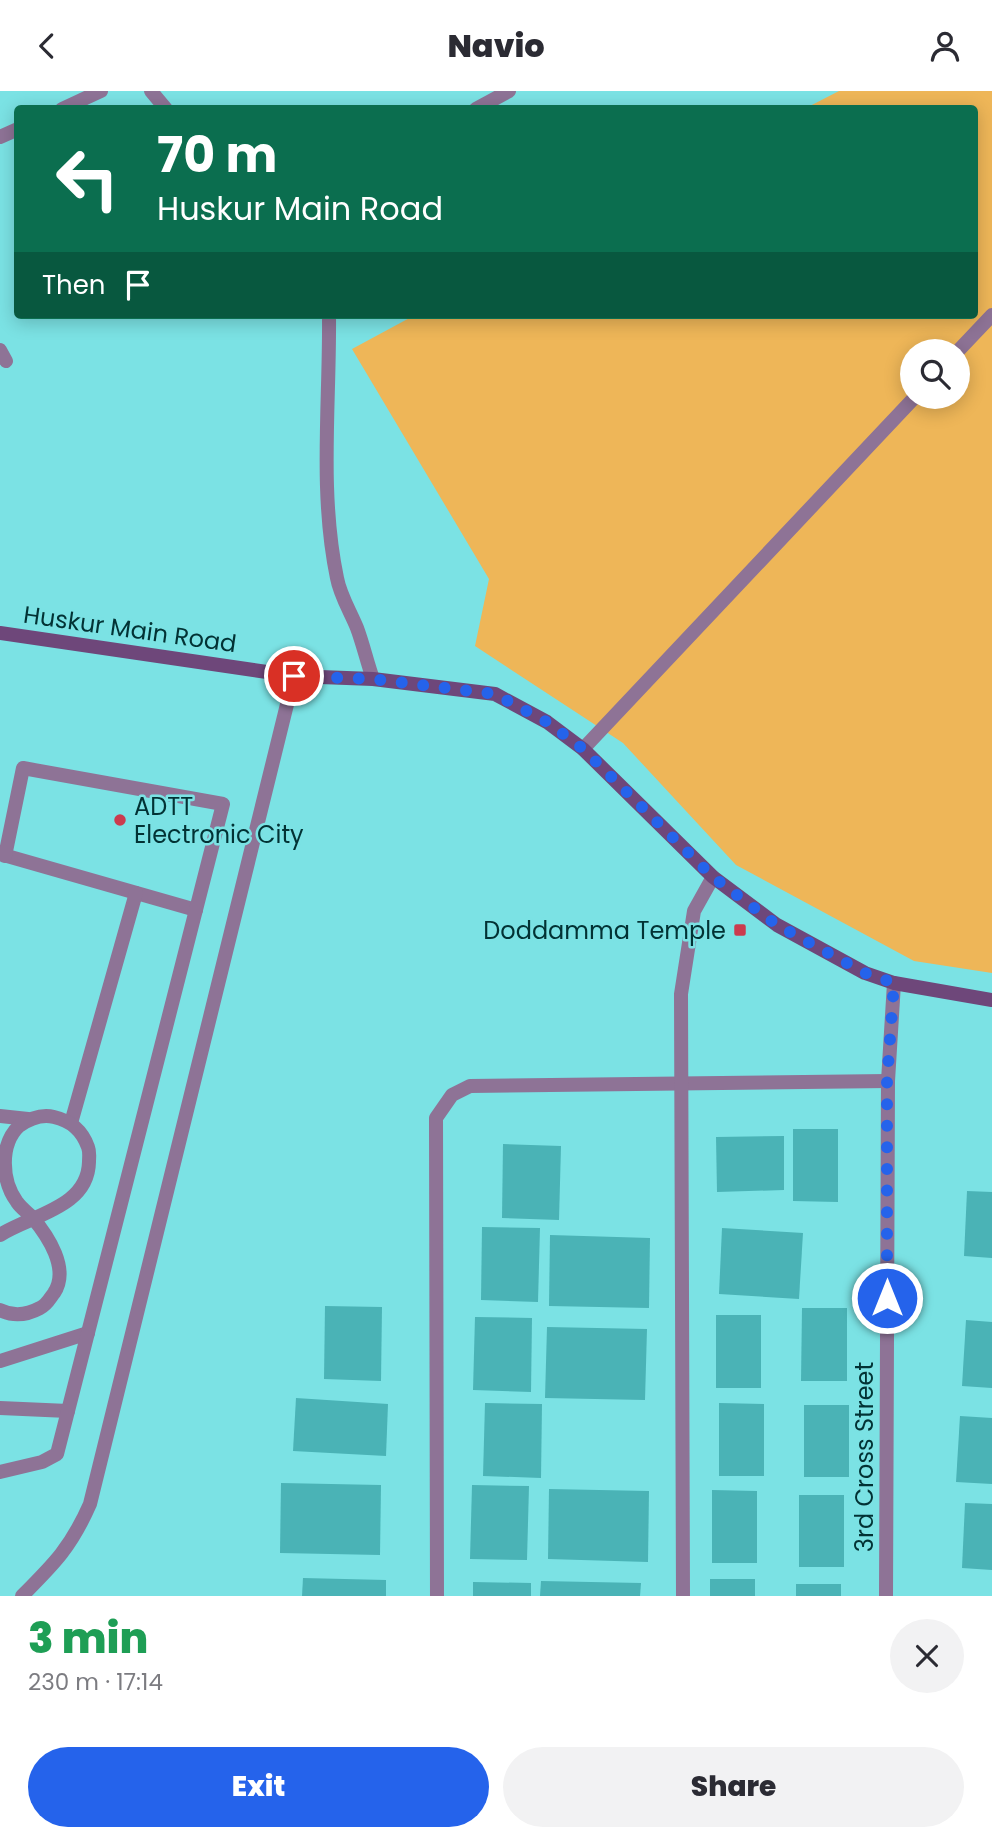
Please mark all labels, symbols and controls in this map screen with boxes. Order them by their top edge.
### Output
text: Navio [447,23,545,68]
icon: back [28,27,66,65]
icon: person [926,27,964,65]
text: 70 m [157,121,277,189]
icon: left [42,133,133,224]
text: Huskur Main Road [157,186,443,231]
icon: arrive [119,266,157,304]
text: Then [42,267,105,303]
map controls [900,339,970,409]
button: search [900,339,970,409]
street label: Huskur Main Road [21,598,239,660]
pin [264,646,324,706]
icon: arrive [275,657,313,695]
place label: ADTT Electronic City [134,790,304,851]
marker: ADTT Electronic City [112,812,128,828]
place label: Doddamma Temple [483,914,726,947]
marker: Doddamma Temple [732,922,748,938]
position arrow [850,1261,924,1335]
street label: 3rd Cross Street [848,1362,881,1552]
text: 3 min [28,1609,148,1668]
button: close [890,1619,964,1693]
text: 230 m · 17:14 [28,1666,163,1698]
button: Exit [28,1747,489,1827]
button: Share [503,1747,964,1827]

